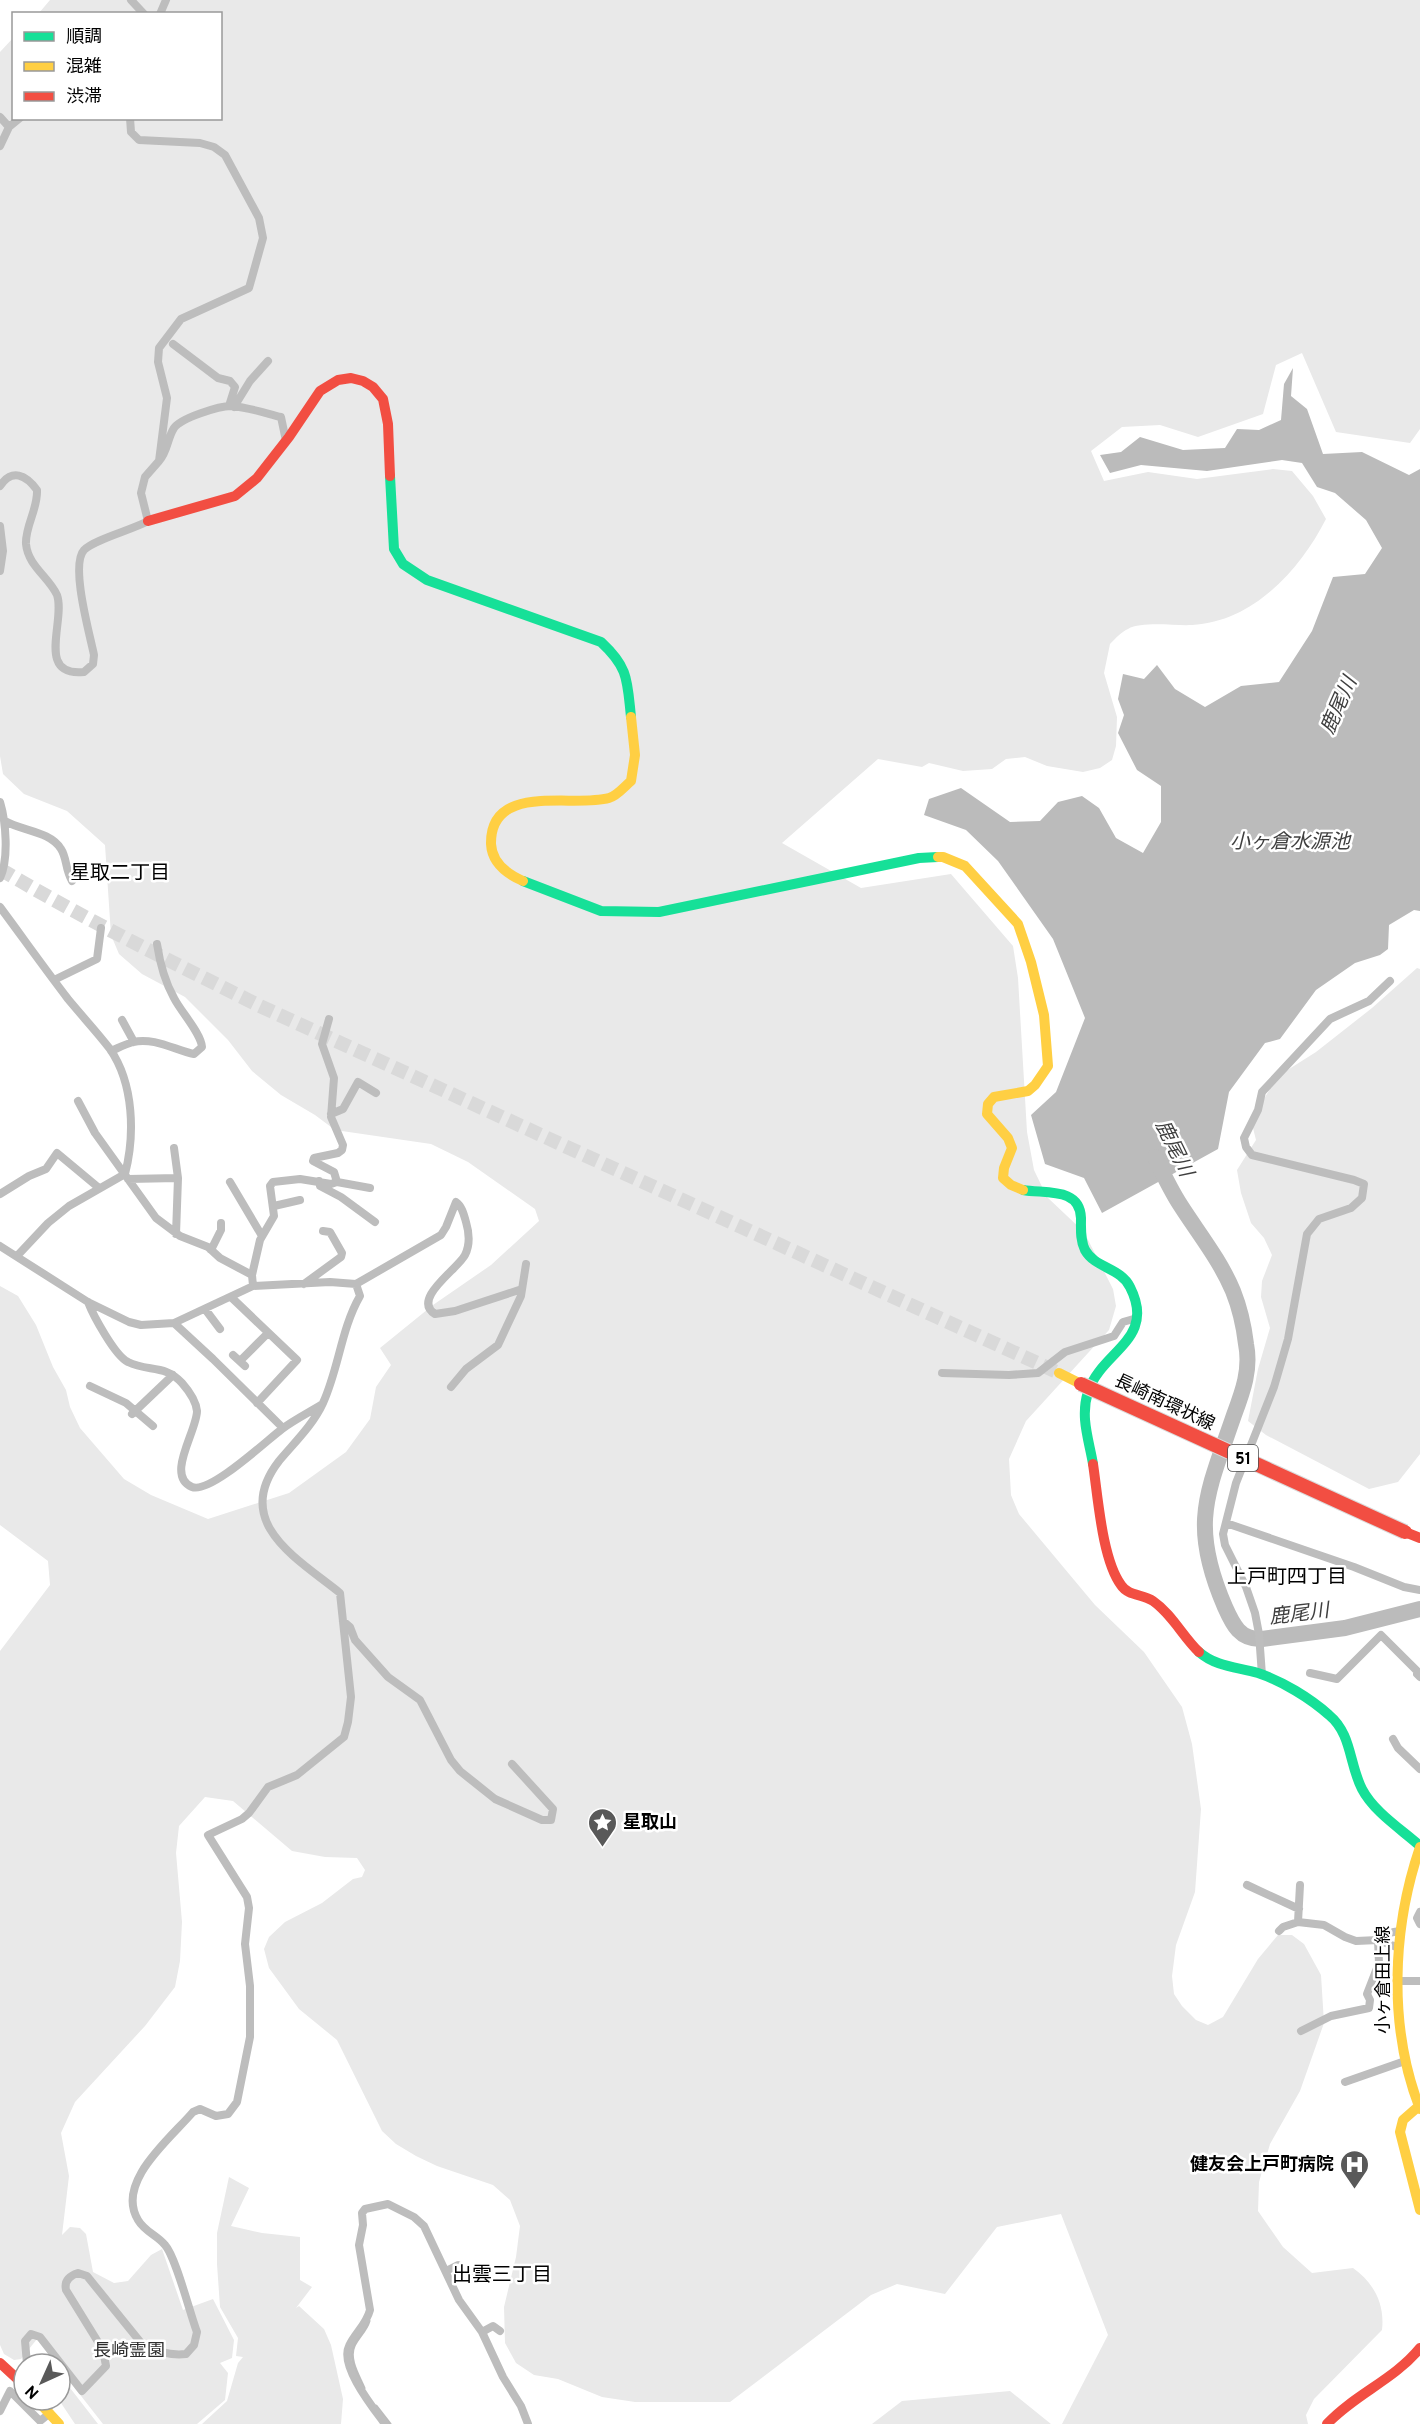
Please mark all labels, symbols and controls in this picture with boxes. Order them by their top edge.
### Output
legend [12,12,222,120]
text: 順調 [66,26,102,49]
text: 混雑 [66,56,102,79]
text: 渋滞 [66,86,102,109]
water label: 鹿尾川 [1316,671,1365,739]
water label: 小ヶ倉水源池 [1230,830,1352,856]
district label: 星取二丁目 [70,861,170,887]
water label: 鹿尾川 [1148,1116,1199,1183]
street label: 長崎南環状線 [1111,1370,1218,1437]
road number: 51 [1228,1445,1258,1471]
district label: 上戸町四丁目 [1227,1565,1347,1591]
water label: 鹿尾川 [1268,1598,1333,1632]
place icon: 星取山 [586,1806,618,1848]
place label: 星取山 [623,1812,677,1835]
street label: 小ヶ倉田上線 [1373,1926,1396,2034]
hospital icon: 健友会上戸町病院 [1339,2148,1371,2190]
place label: 健友会上戸町病院 [1190,2154,1334,2177]
district label: 出雲三丁目 [452,2263,552,2289]
park label: 長崎霊園 [93,2340,165,2363]
north arrow [12,2352,72,2412]
text: N [22,2380,44,2402]

